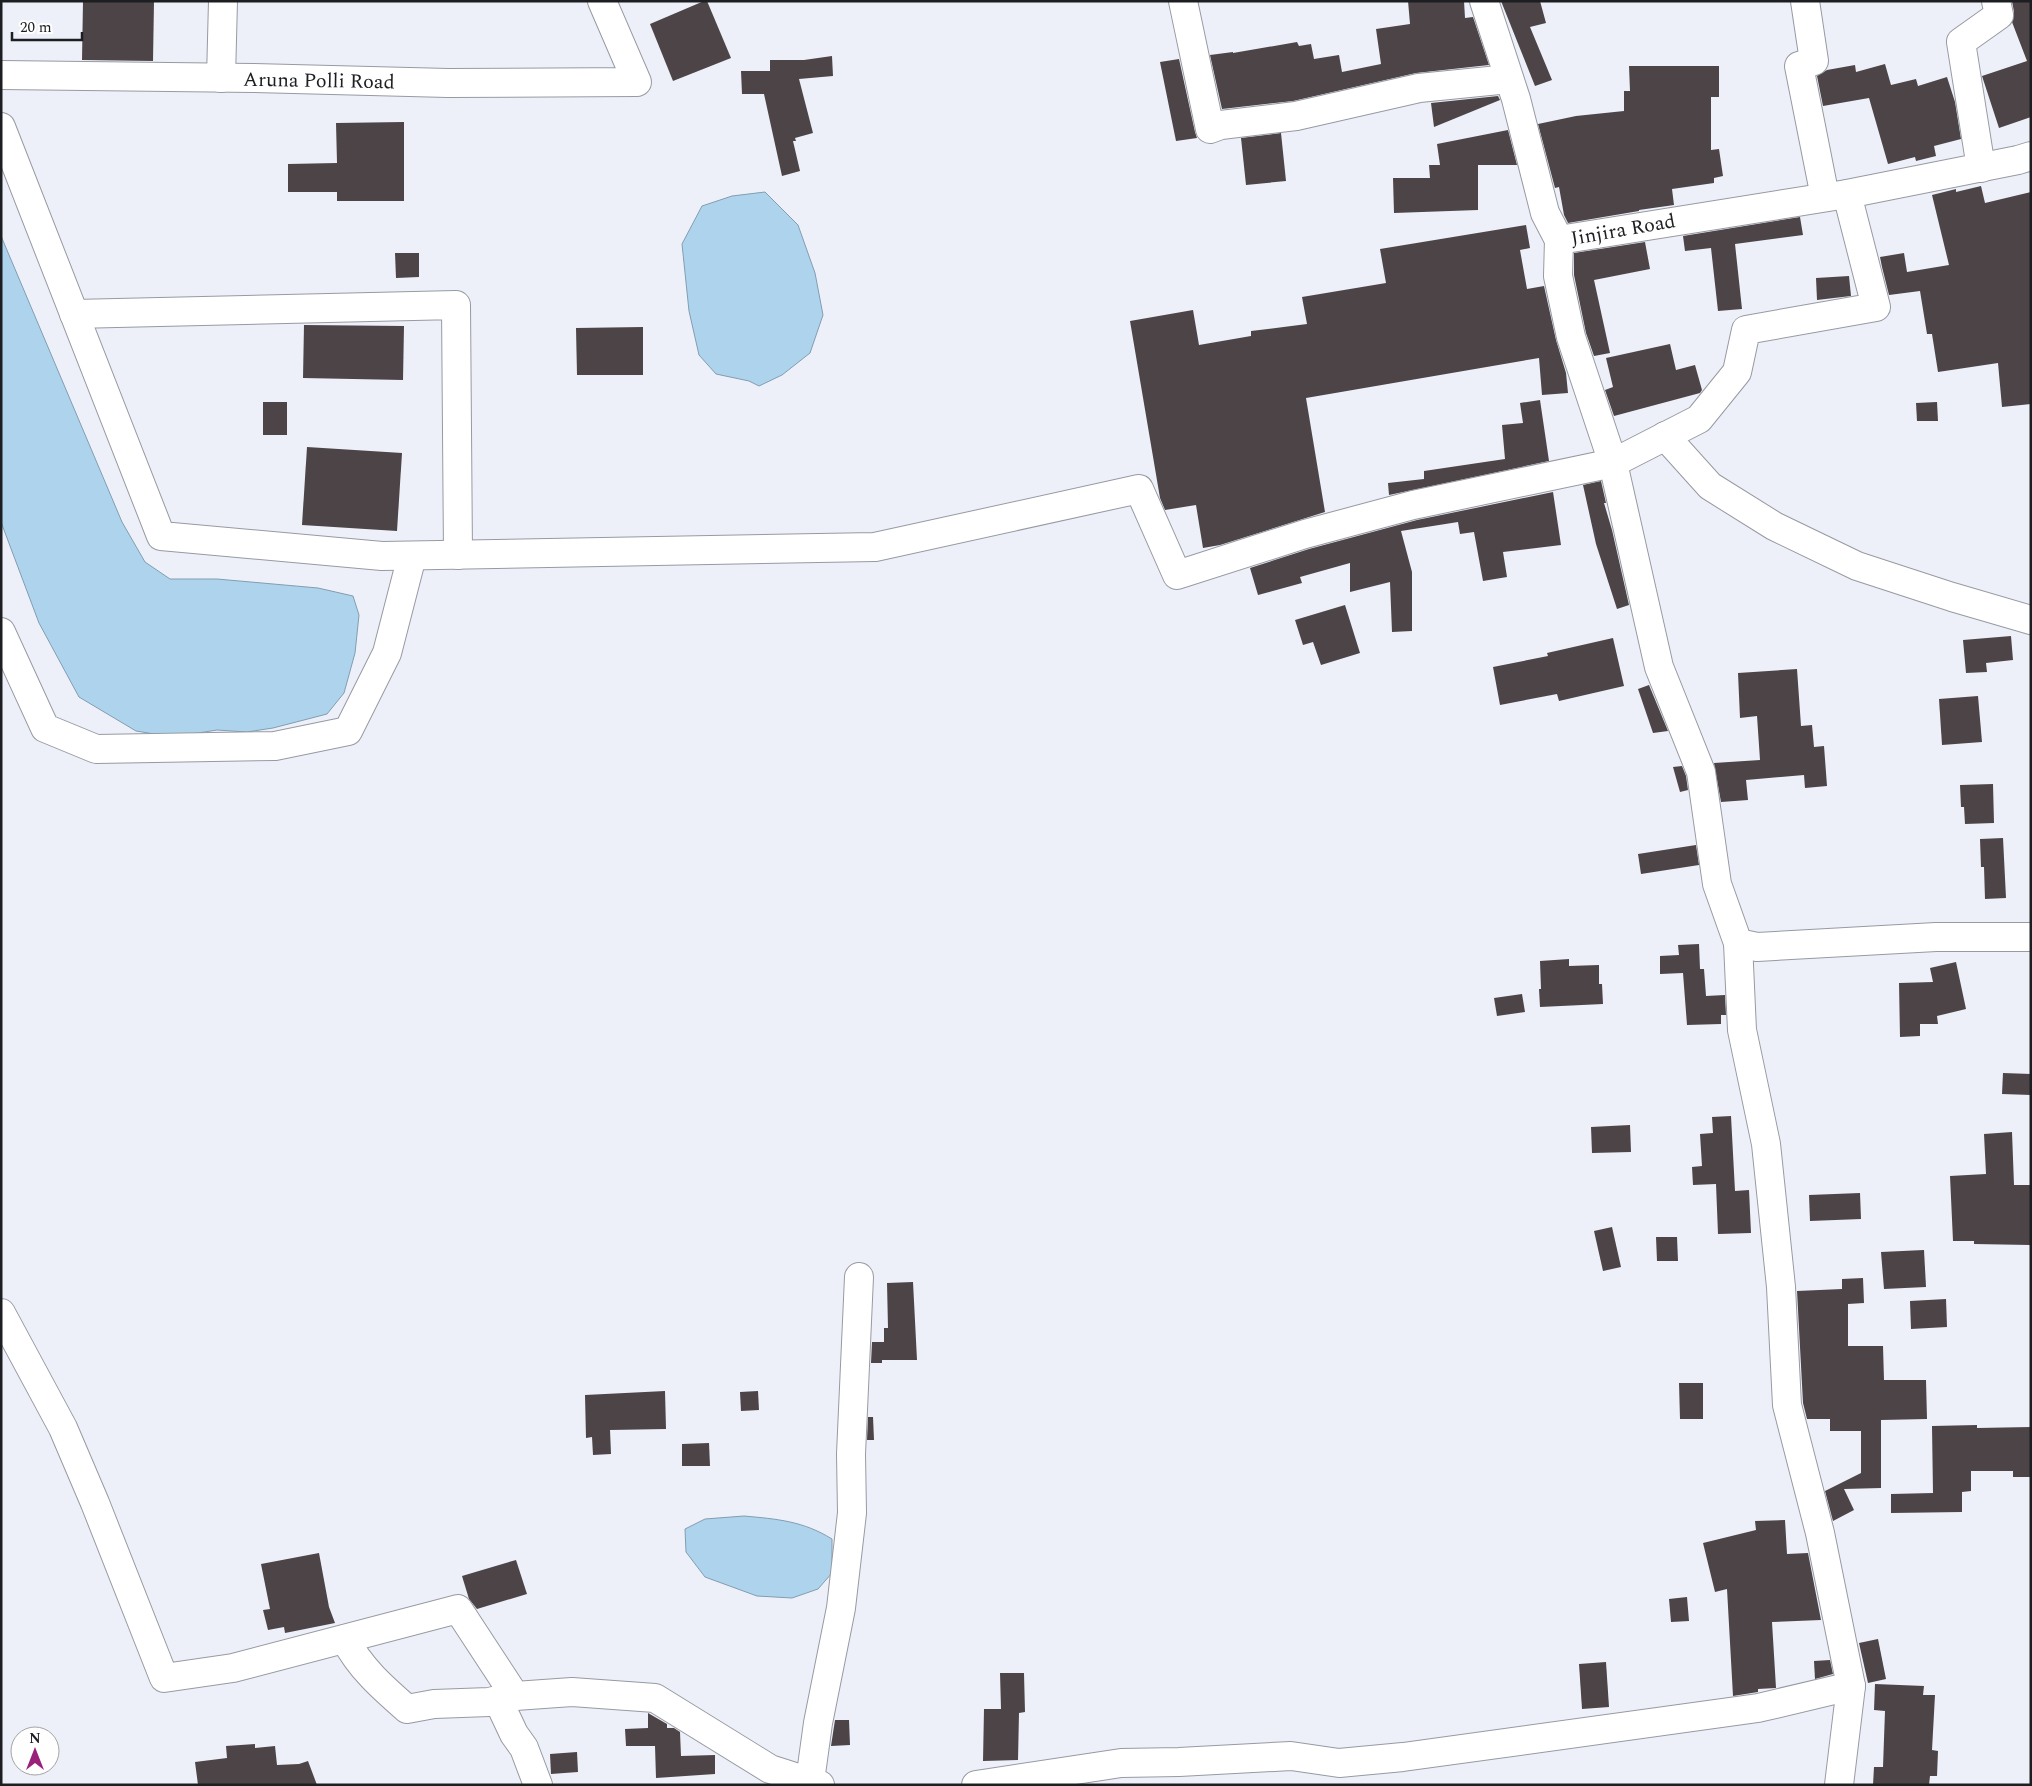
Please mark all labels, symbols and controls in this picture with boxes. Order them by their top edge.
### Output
scale bar [12,10,82,42]
text: 20 m [20,16,52,39]
street label: Aruna Polli Road [243,65,395,97]
street label: Jinjira Road [1568,206,1678,254]
north arrow [10,1726,60,1776]
text: N [29,1728,41,1749]

